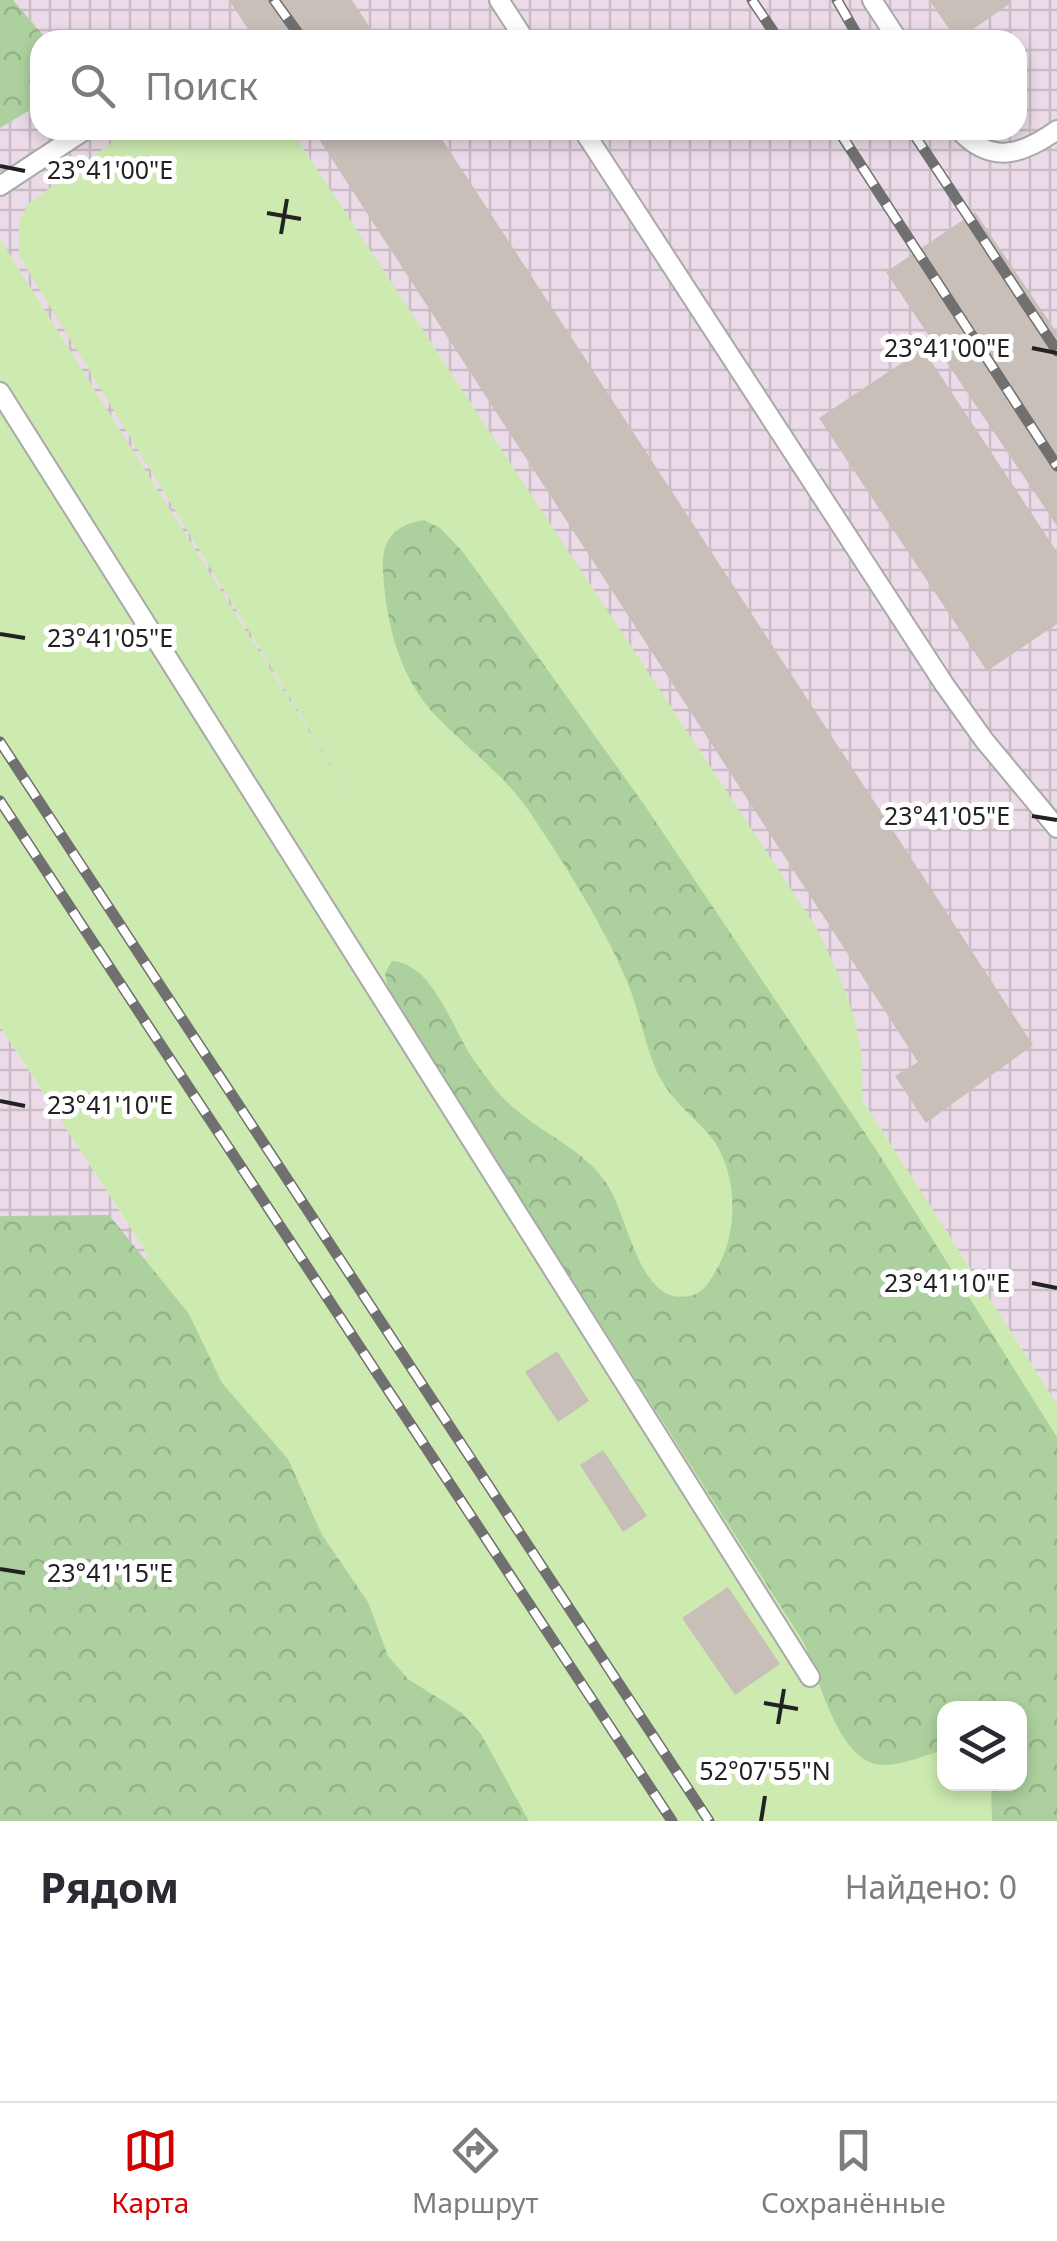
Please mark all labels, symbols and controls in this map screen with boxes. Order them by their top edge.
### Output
search box [30,30,1027,140]
icon: search [65,58,120,113]
text: Поиск [145,59,258,111]
text: 23°41'00"E [47,152,173,186]
text: 23°41'00"E [884,330,1010,364]
text: 23°41'05"E [47,620,173,654]
text: 23°41'05"E [884,798,1010,832]
text: 23°41'10"E [47,1087,173,1121]
text: 23°41'10"E [884,1265,1010,1299]
text: 23°41'15"E [47,1555,173,1589]
map controls [937,1701,1027,1791]
button: layers [937,1701,1027,1791]
text: 52°07'55"N [699,1753,831,1787]
text: Рядом [40,1858,179,1915]
text: Найдено: 0 [845,1865,1017,1908]
tab: Карта [111,2123,189,2221]
tab: Маршрут [412,2123,539,2221]
tab: Сохранённые [761,2123,946,2221]

